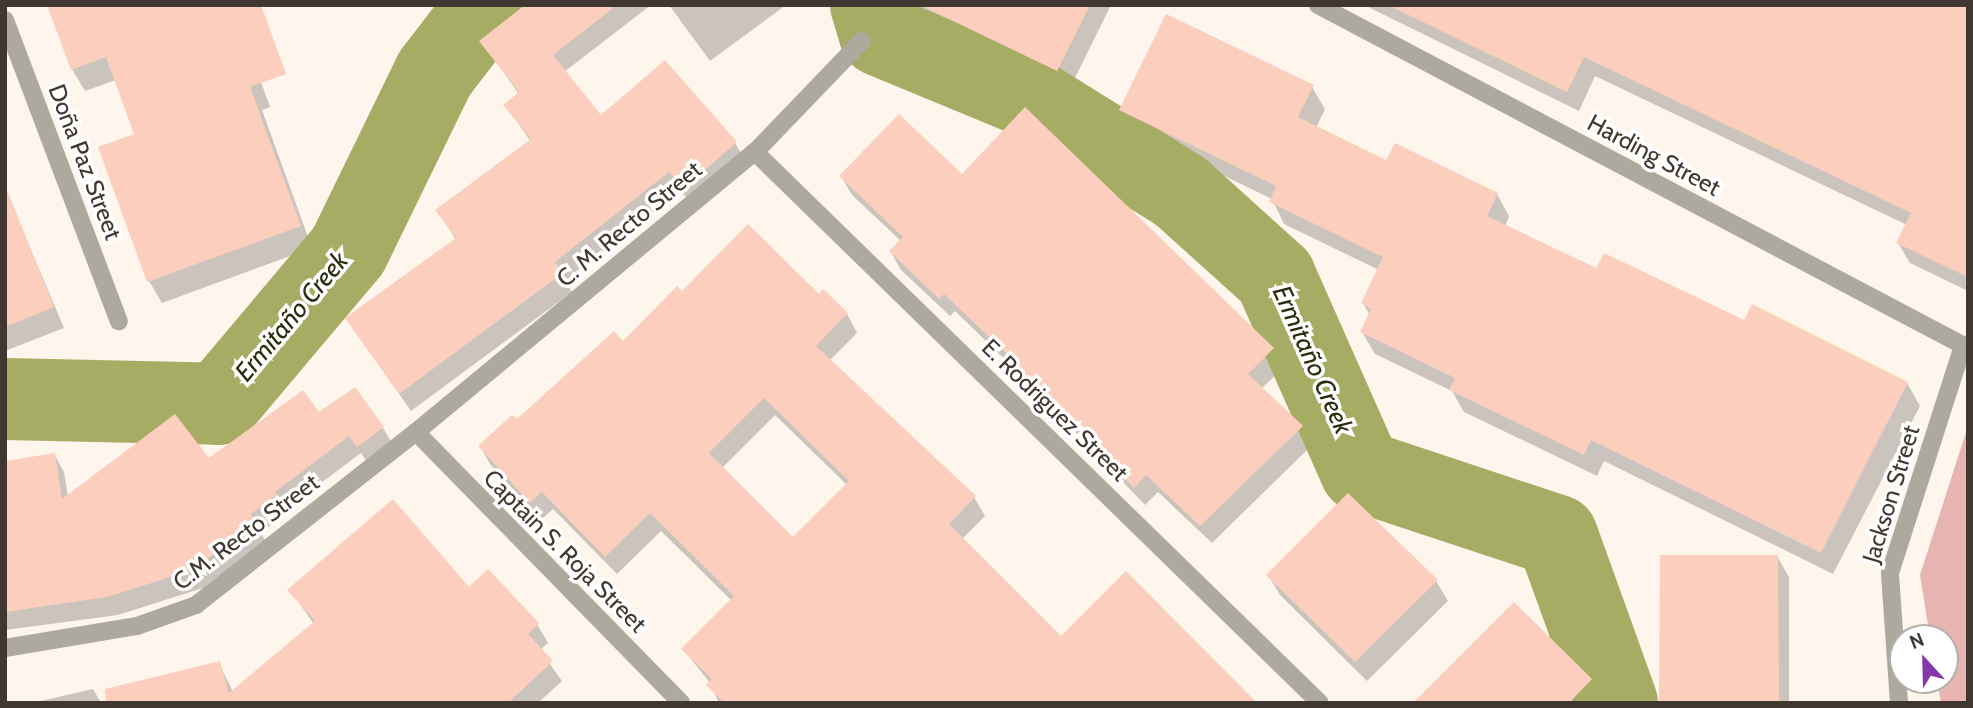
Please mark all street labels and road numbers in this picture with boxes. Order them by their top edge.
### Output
street label: Doña Paz Street [42,80,128,244]
street label: Harding Street [1583,108,1725,202]
street label: C. M. Recto Street [551,155,707,293]
street label: E. Rodriguez Street [976,333,1134,487]
street label: Jackson Street [1856,422,1926,566]
street label: Captain S. Roja Street [478,464,652,638]
street label: C.M. Recto Street [167,468,325,596]

